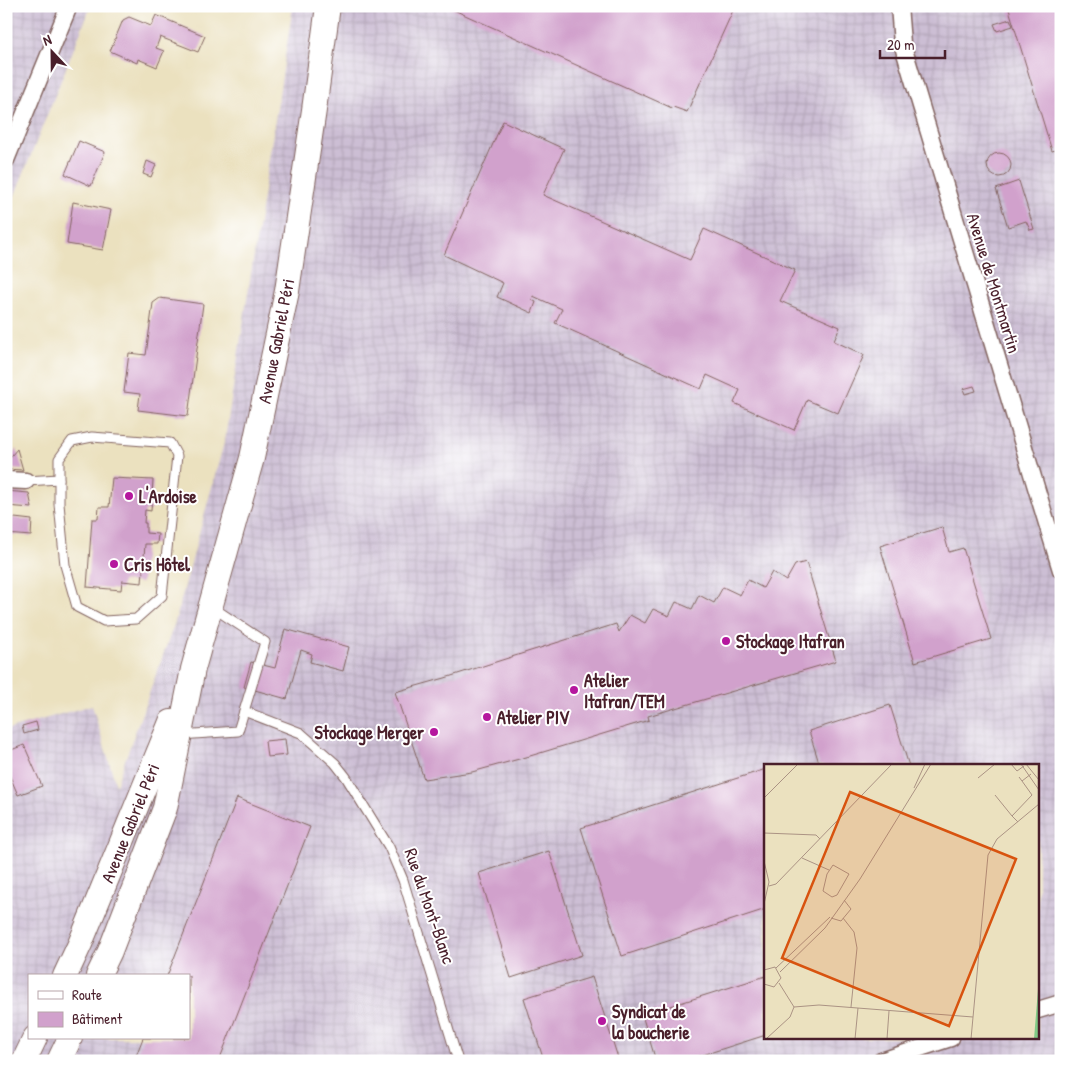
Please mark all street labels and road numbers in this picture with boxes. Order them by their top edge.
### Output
street label: Avenue de Montmartin [961,210,1027,356]
street label: Avenue Gabriel Péri [252,276,300,406]
street label: Avenue Gabriel Péri [95,760,165,886]
street label: Rue du Mont-Blanc [399,845,461,967]

